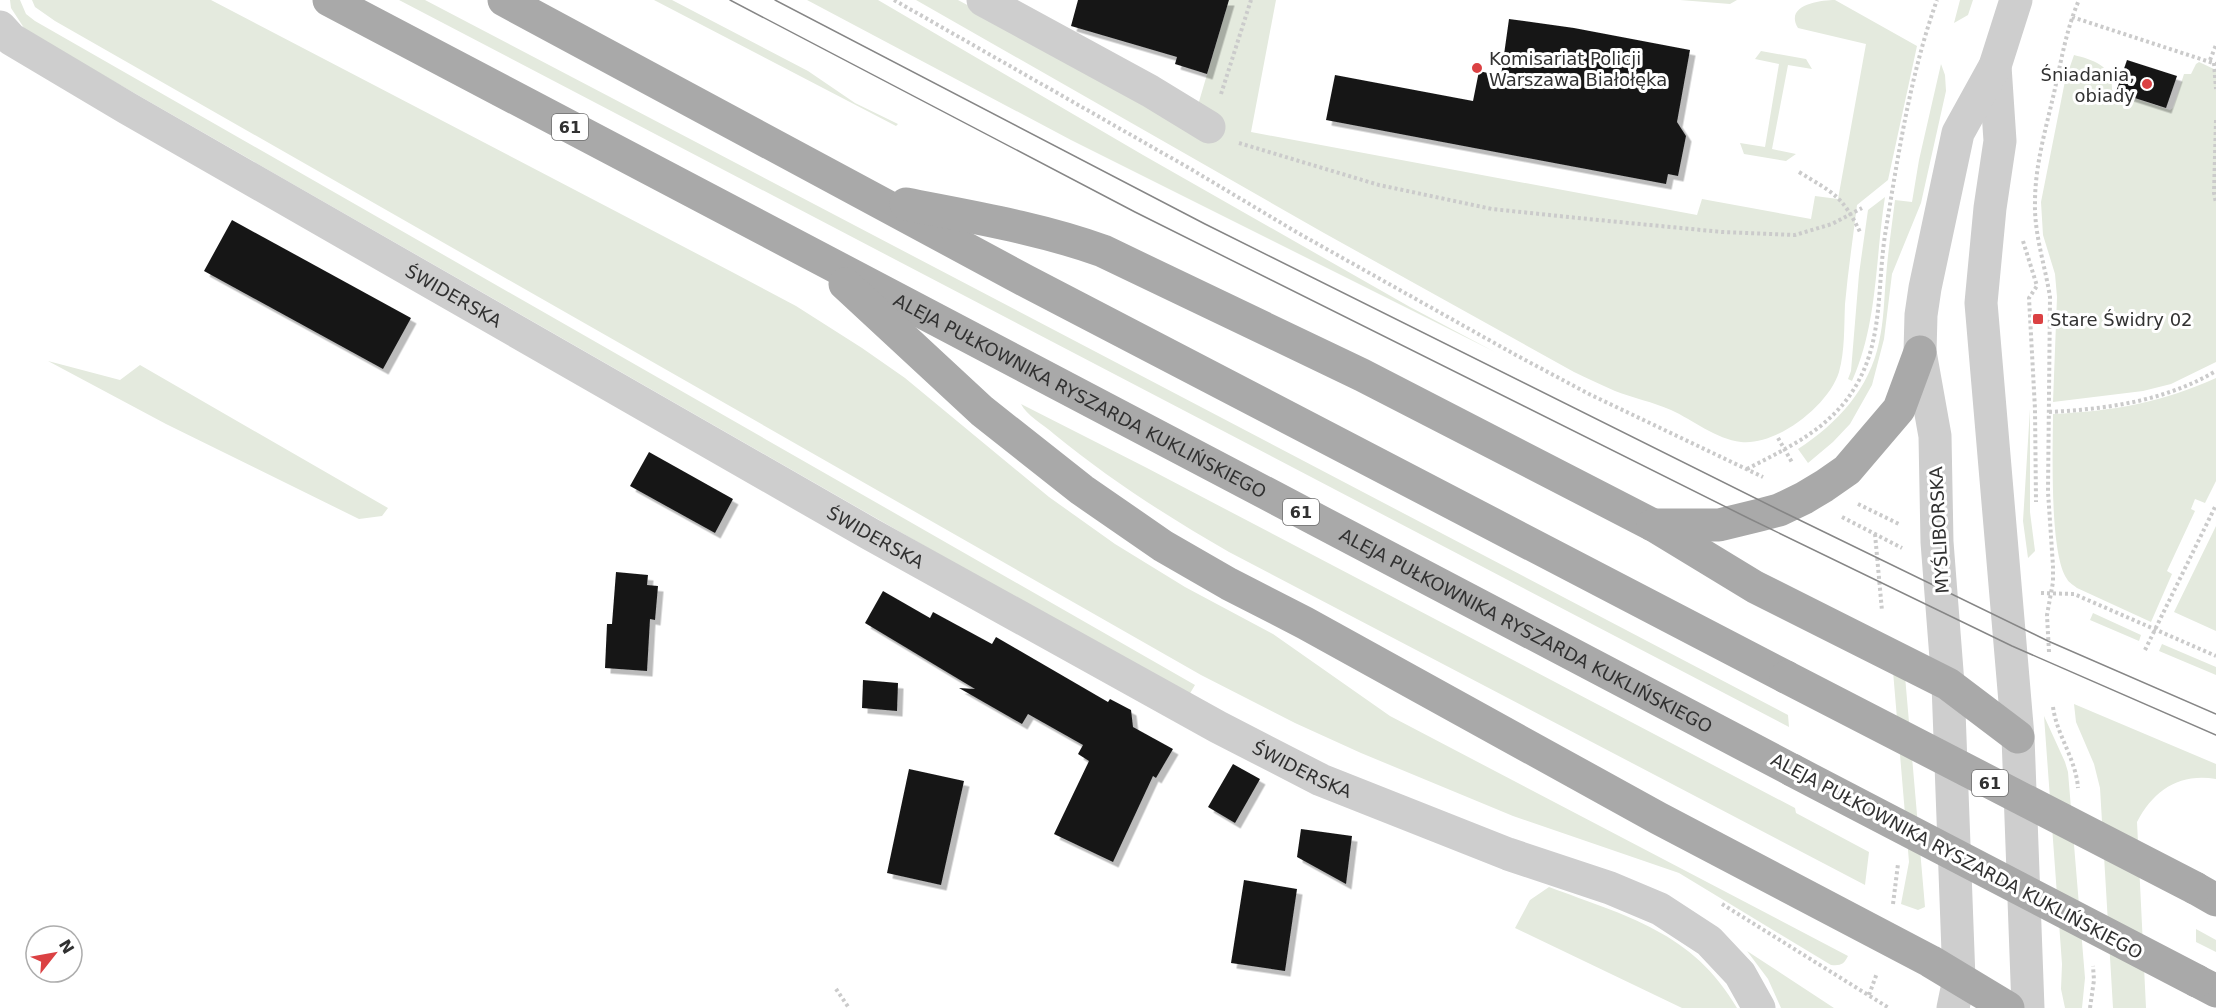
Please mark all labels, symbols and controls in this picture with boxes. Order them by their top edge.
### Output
place label: Komisariat Policji Warszawa Białołęka [1489,48,1667,90]
marker: Komisariat Policji Warszawa Białołęka [1470,61,1484,75]
place label: Śniadania, obiady [2041,64,2135,106]
marker: Śniadania, obiady [2140,77,2154,91]
road number: 61 [552,114,588,140]
street label: ŚWIDERSKA [402,260,506,332]
street label: ALEJA PUŁKOWNIKA RYSZARDA KUKLIŃSKIEGO [890,289,1270,502]
place label: Stare Świdry 02 [2050,309,2193,330]
marker: Stare Świdry 02 [2031,312,2045,326]
street label: MYŚLIBORSKA [1925,465,1953,594]
road number: 61 [1283,499,1319,525]
street label: ŚWIDERSKA [824,501,928,573]
street label: ALEJA PUŁKOWNIKA RYSZARDA KUKLIŃSKIEGO [1336,524,1716,737]
street label: ŚWIDERSKA [1249,736,1356,802]
street label: ALEJA PUŁKOWNIKA RYSZARDA KUKLIŃSKIEGO [1768,749,2146,963]
road number: 61 [1972,770,2008,796]
north arrow [24,924,84,984]
text: N [55,936,78,957]

